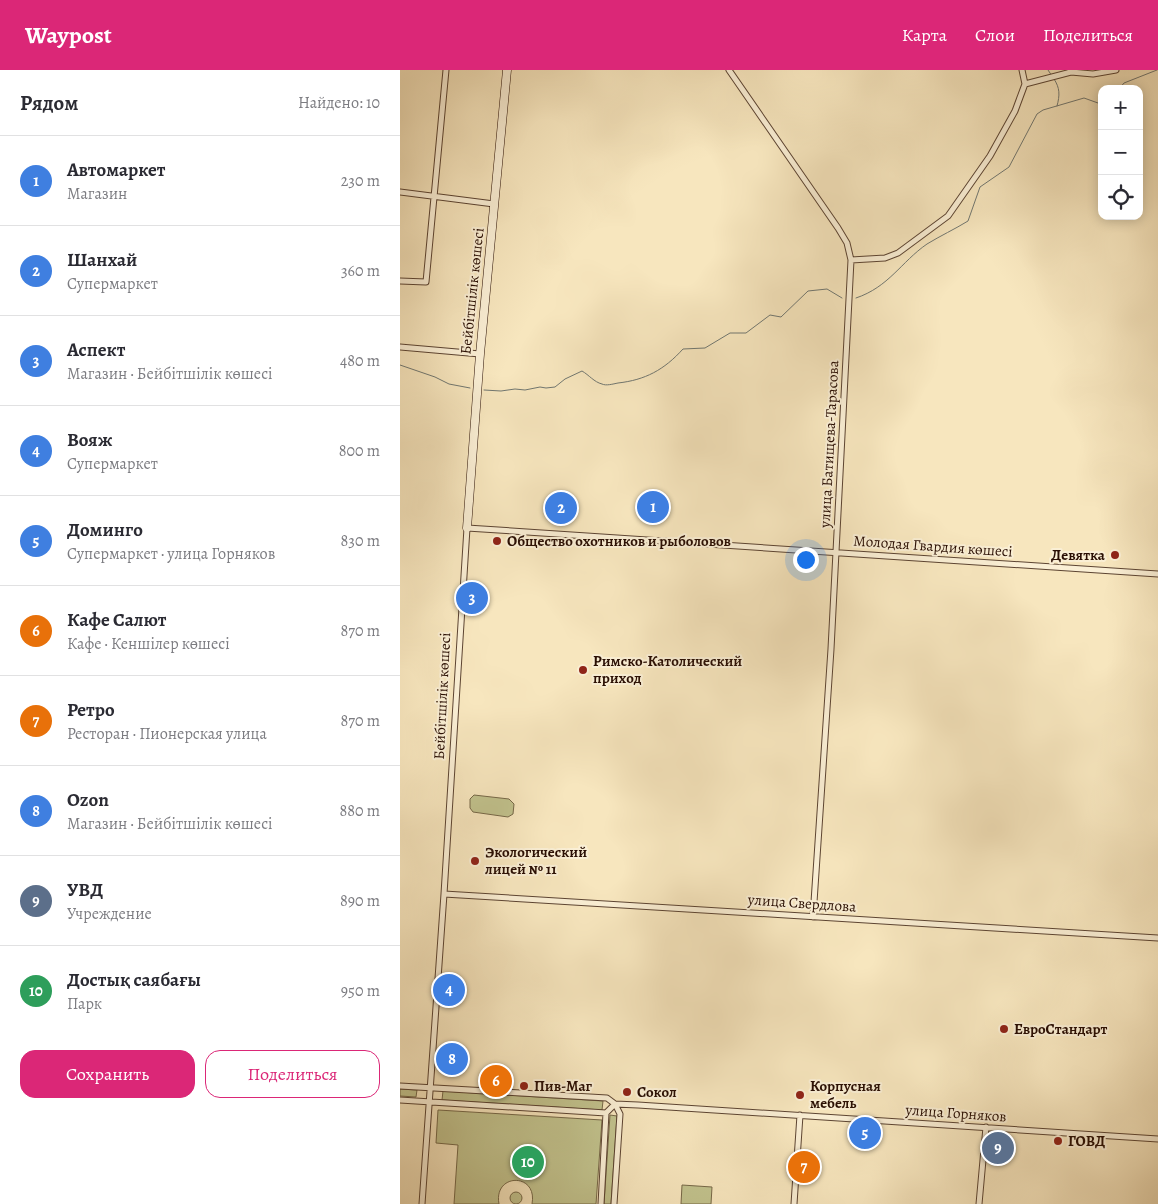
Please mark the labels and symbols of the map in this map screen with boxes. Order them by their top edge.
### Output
street label: Бейбітшілік көшесі [455,227,489,355]
street label: улица Батищева-Тарасова [815,360,843,529]
pin: 1 [637,488,669,526]
pin: 2 [545,489,577,527]
street label: Молодая Гвардия көшесі [853,530,1013,562]
place label: Общество охотников и рыболовов [507,531,731,551]
marker: Общество охотников и рыболовов [491,535,503,547]
place label: Девятка [1051,545,1106,565]
your location [793,547,819,573]
marker: Девятка [1109,549,1121,561]
pin: 3 [456,579,488,617]
street label: Бейбітшілік көшесі [429,632,455,760]
place label: Римско-Католический приход [593,651,742,688]
marker: Римско-Католический приход [577,664,589,676]
place label: Экологический лицей № 11 [484,842,587,879]
marker: Экологический лицей № 11 [469,855,481,867]
street label: улица Свердлова [746,889,857,917]
pin: 4 [433,971,465,1009]
place label: ЕвроСтандарт [1014,1019,1108,1039]
marker: ЕвроСтандарт [998,1023,1010,1035]
pin: 8 [436,1040,468,1078]
pin: 6 [480,1062,512,1100]
place label: Пив-Маг [534,1076,593,1096]
place label: Корпусная мебель [810,1076,881,1113]
marker: Пив-Маг [518,1080,530,1092]
place label: Сокол [637,1082,677,1102]
marker: Сокол [621,1086,633,1098]
marker: Корпусная мебель [794,1089,806,1101]
street label: улица Горняков [904,1099,1007,1127]
pin: 5 [849,1114,881,1152]
pin: 9 [982,1129,1014,1167]
place label: ГОВД [1068,1131,1105,1151]
marker: ГОВД [1052,1135,1064,1147]
pin: 10 [512,1143,544,1181]
pin: 7 [788,1148,820,1186]

